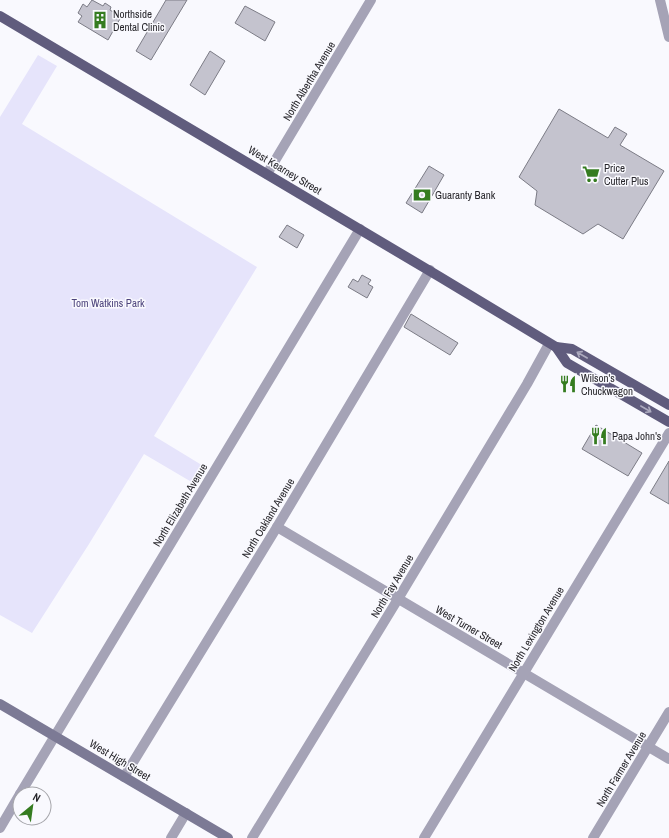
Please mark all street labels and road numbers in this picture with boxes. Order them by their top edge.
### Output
street label: North Albertha Avenue [280,39,338,123]
street label: West Kearney Street [246,143,325,198]
street label: North Elizabeth Avenue [150,461,210,549]
street label: North Oakland Avenue [239,476,297,560]
street label: North Fay Avenue [368,552,416,620]
street label: North Lexington Avenue [505,584,567,674]
street label: West Turner Street [433,602,505,652]
street label: North Farmer Avenue [593,729,649,809]
street label: West High Street [87,736,153,784]

